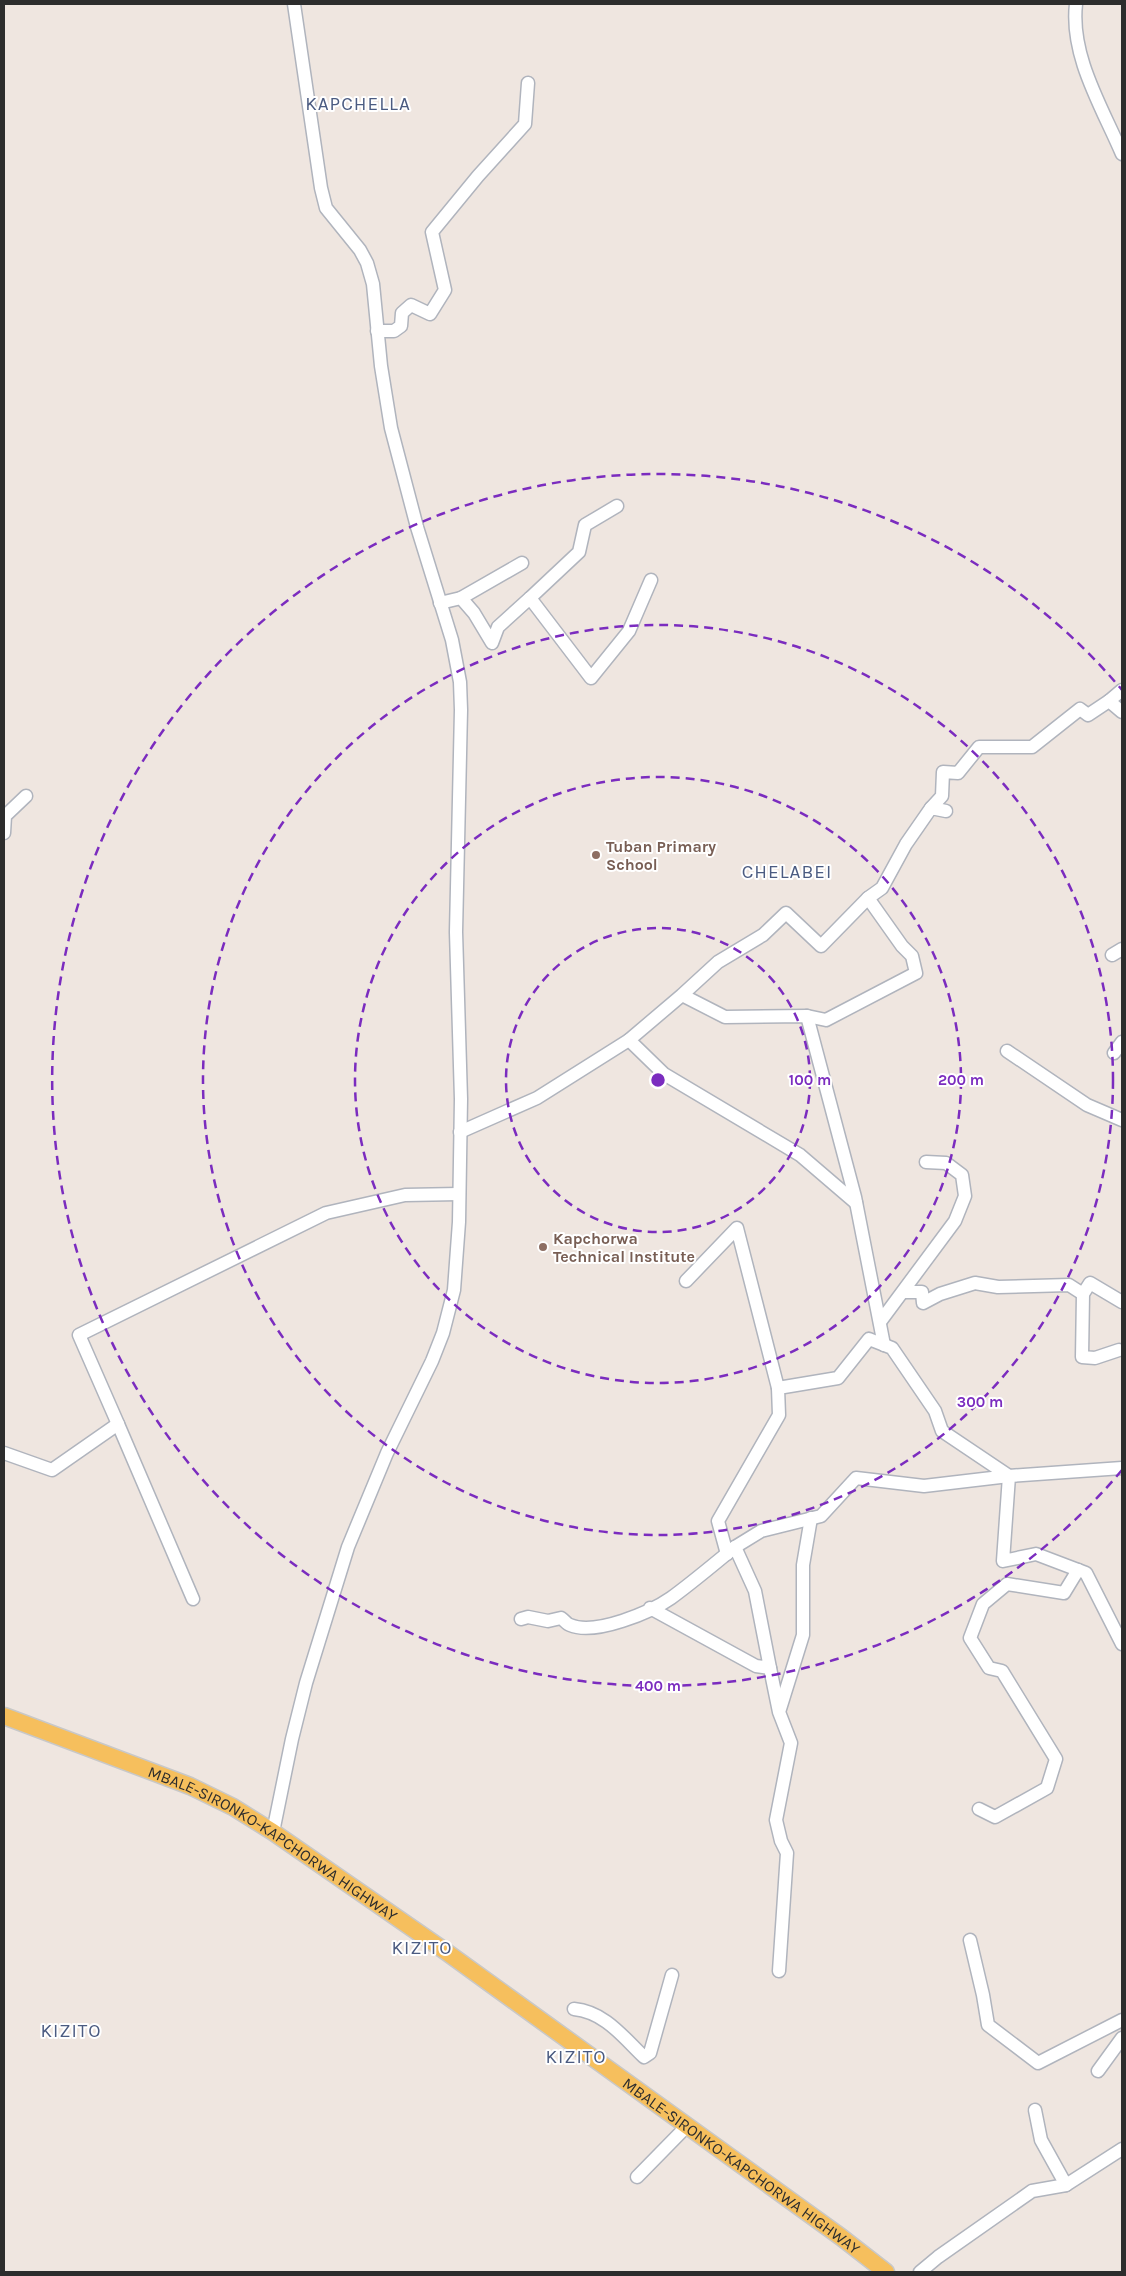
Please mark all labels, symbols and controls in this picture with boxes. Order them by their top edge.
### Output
district label: KAPCHELLA [305,93,411,115]
place label: Tuban Primary School [606,837,716,874]
marker: Tuban Primary School [590,849,602,861]
district label: CHELABEI [742,861,832,883]
centre of rings [649,1071,667,1089]
text: 100 m [789,1071,831,1089]
text: 200 m [938,1071,984,1089]
place label: Kapchorwa Technical Institute [553,1229,695,1266]
marker: Kapchorwa Technical Institute [537,1241,549,1253]
text: 300 m [957,1393,1003,1411]
text: 400 m [635,1677,681,1695]
street label: MBALE-SIRONKO-KAPCHORWA HIGHWAY [145,1762,402,1925]
district label: KIZITO [391,1937,453,1959]
district label: KIZITO [40,2020,102,2042]
district label: KIZITO [545,2046,607,2068]
street label: MBALE-SIRONKO-KAPCHORWA HIGHWAY [619,2073,864,2258]

